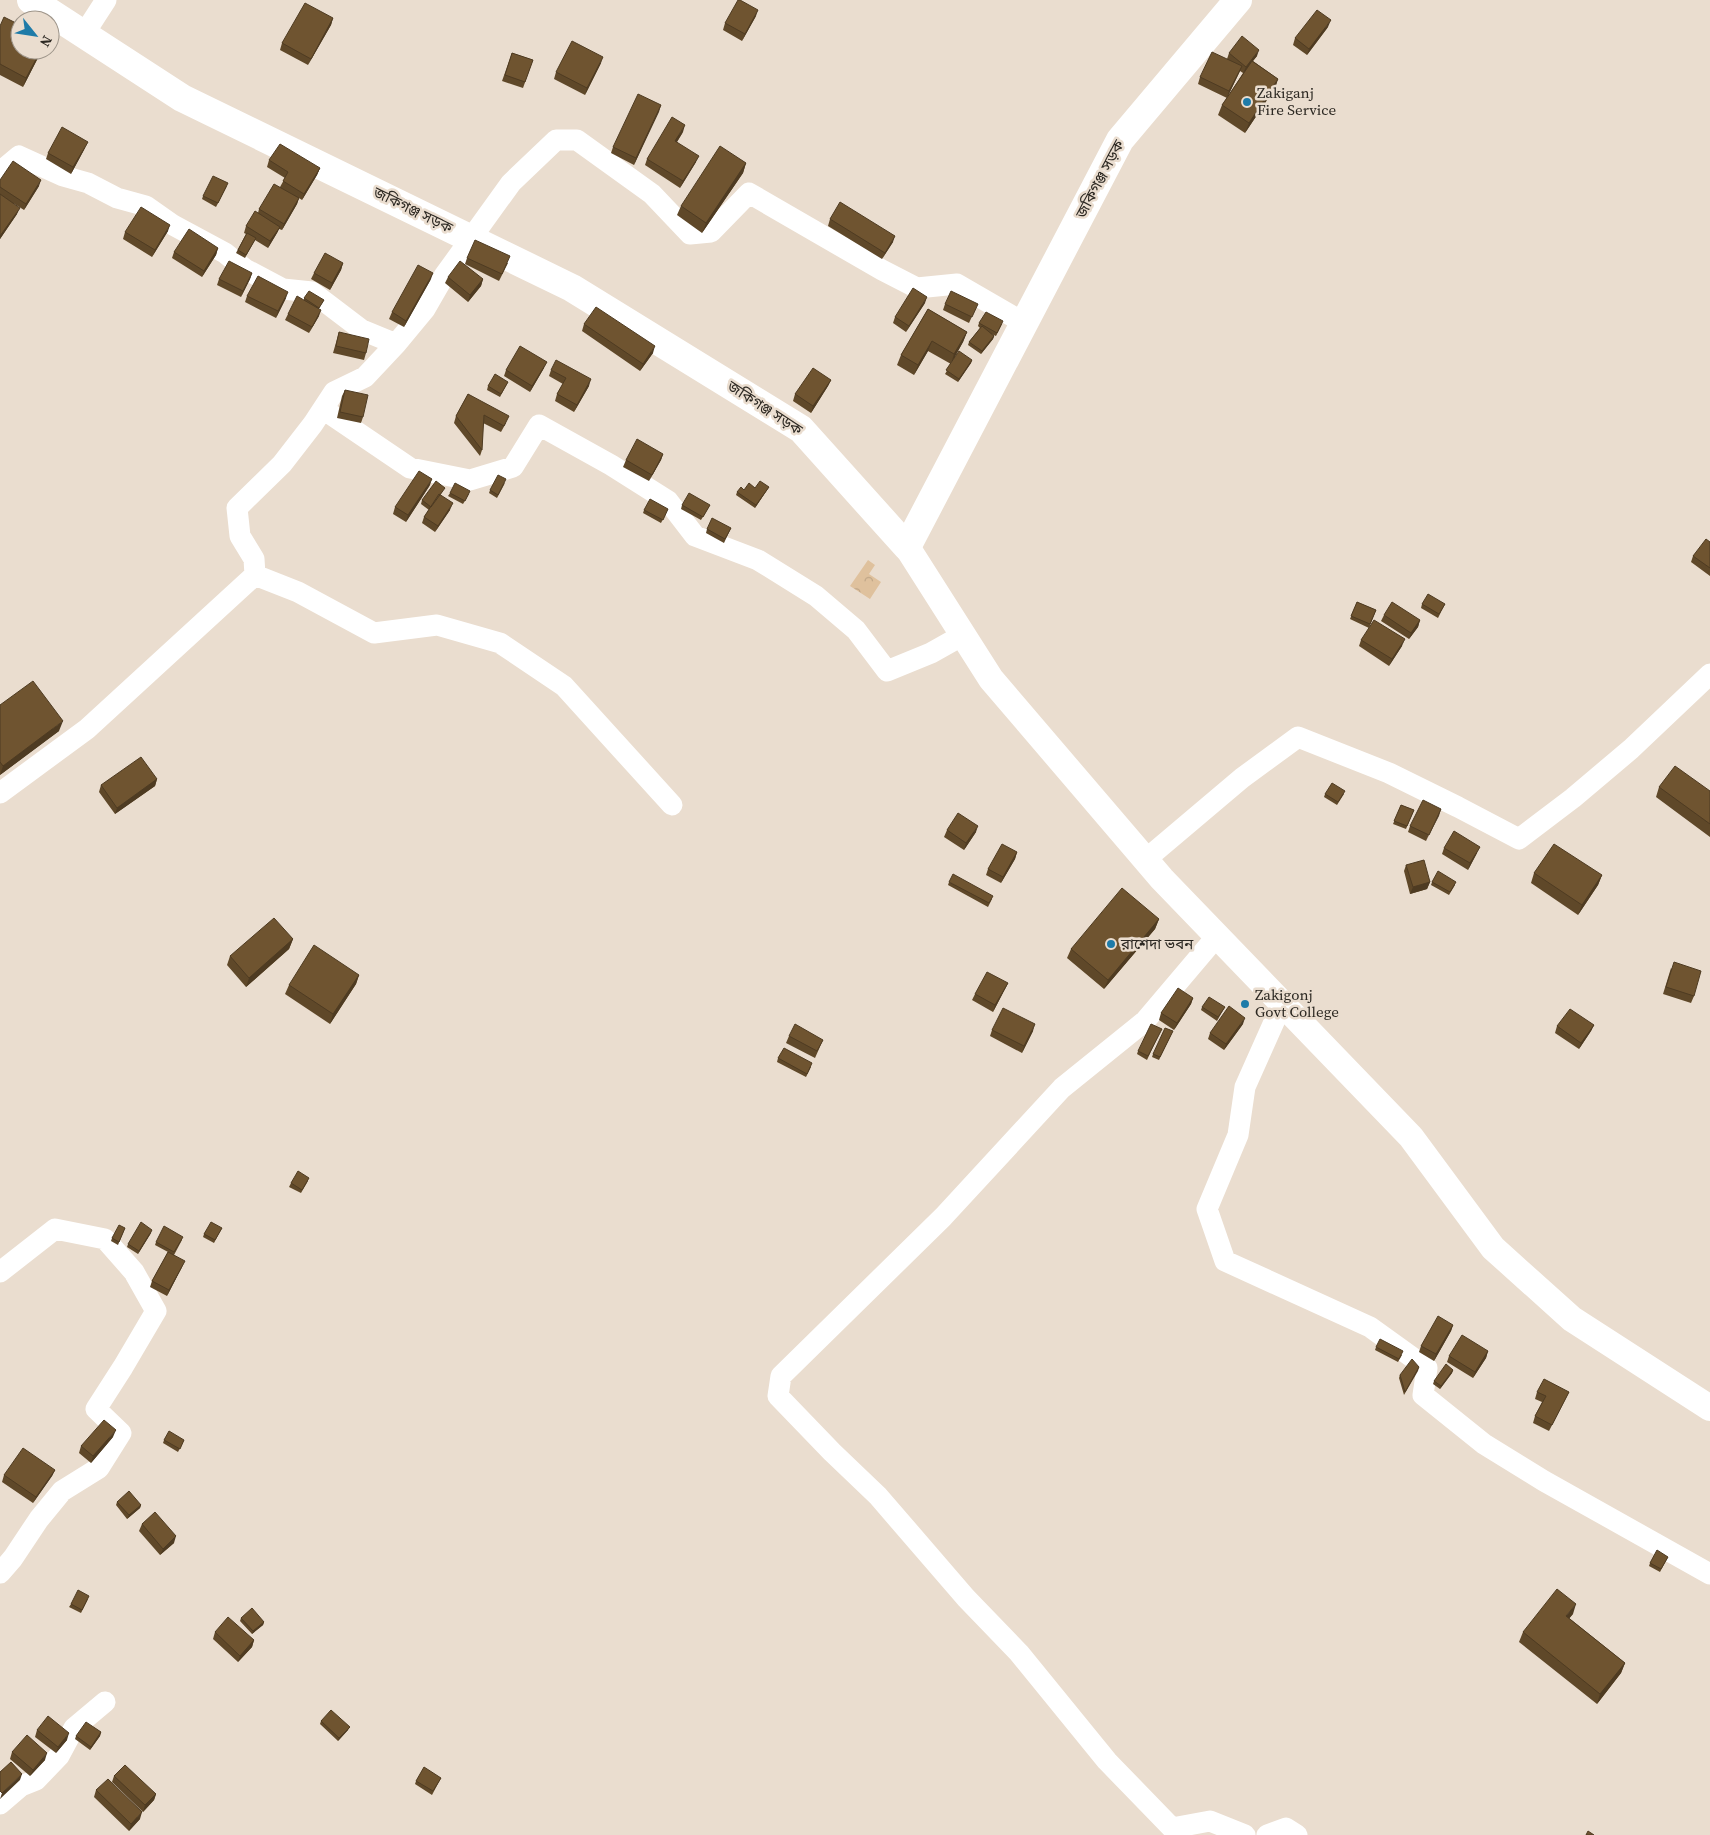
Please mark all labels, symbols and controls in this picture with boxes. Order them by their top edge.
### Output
north arrow [10,10,60,60]
text: N [35,32,57,51]
place label: Zakiganj Fire Service [1257,82,1337,120]
marker: Zakiganj Fire Service [1241,96,1253,108]
street label: জকিগঞ্জ সড়ক [1070,135,1129,222]
street label: জকিগঞ্জ সড়ক [369,181,457,238]
street label: জকিগঞ্জ সড়ক [723,375,808,440]
place label: রাশেদা ভবন [1120,933,1194,954]
marker: রাশেদা ভবন [1105,938,1117,950]
place label: Zakigonj Govt College [1255,984,1339,1022]
marker: Zakigonj Govt College [1239,998,1251,1010]

